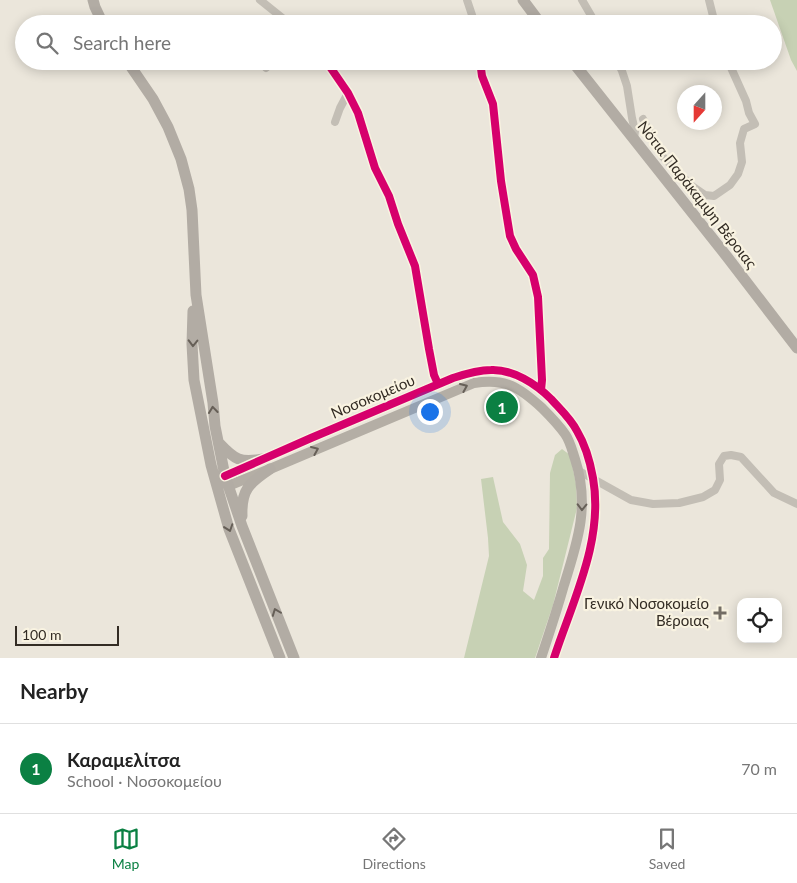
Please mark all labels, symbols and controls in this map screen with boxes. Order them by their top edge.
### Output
search box [15,15,782,70]
icon: search [33,29,61,57]
text: Search here [73,31,171,54]
north arrow [677,85,722,130]
street label: Νότια Παράκαμψη Βέροιας [634,117,761,272]
one-way arrow [188,340,198,347]
street label: Νοσοκομείου [328,370,417,422]
one-way arrow [459,382,468,393]
pin: 1 [486,388,518,426]
your location [417,399,443,425]
one-way arrow [208,406,219,414]
one-way arrow [310,446,319,456]
one-way arrow [577,504,587,512]
one-way arrow [223,523,233,532]
place label: Γενικό Νοσοκομείο Βέροιας [584,594,709,629]
map controls [737,598,782,643]
button: locate [737,598,782,643]
marker: Γενικό Νοσοκομείο Βέροιας [713,606,727,620]
one-way arrow [272,609,282,617]
scale bar [15,623,119,646]
text: 100 m [22,626,61,643]
text: Nearby [20,678,88,703]
text: Καραμελίτσα [67,748,181,771]
text: 1 [31,759,41,778]
text: 70 m [741,759,777,778]
text: School · Νοσοκομείου [67,771,222,790]
tab: Map [112,825,140,872]
tab: Directions [363,825,426,872]
tab: Saved [649,825,685,872]

